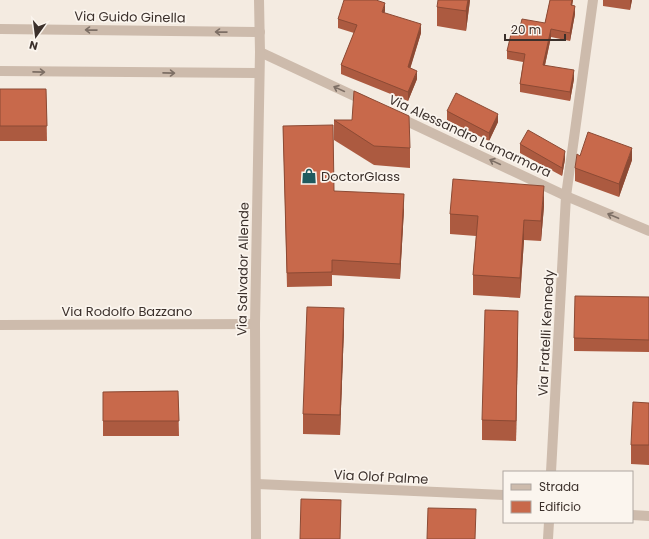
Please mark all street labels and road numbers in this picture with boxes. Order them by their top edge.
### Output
street label: Via Guido Ginella [74,7,186,27]
street label: Via Alessandro Lamarmora [386,90,554,182]
street label: Via Salvador Allende [232,202,254,336]
street label: Via Fratelli Kennedy [533,268,559,397]
street label: Via Rodolfo Bazzano [62,302,192,321]
street label: Via Olof Palme [333,465,429,489]

